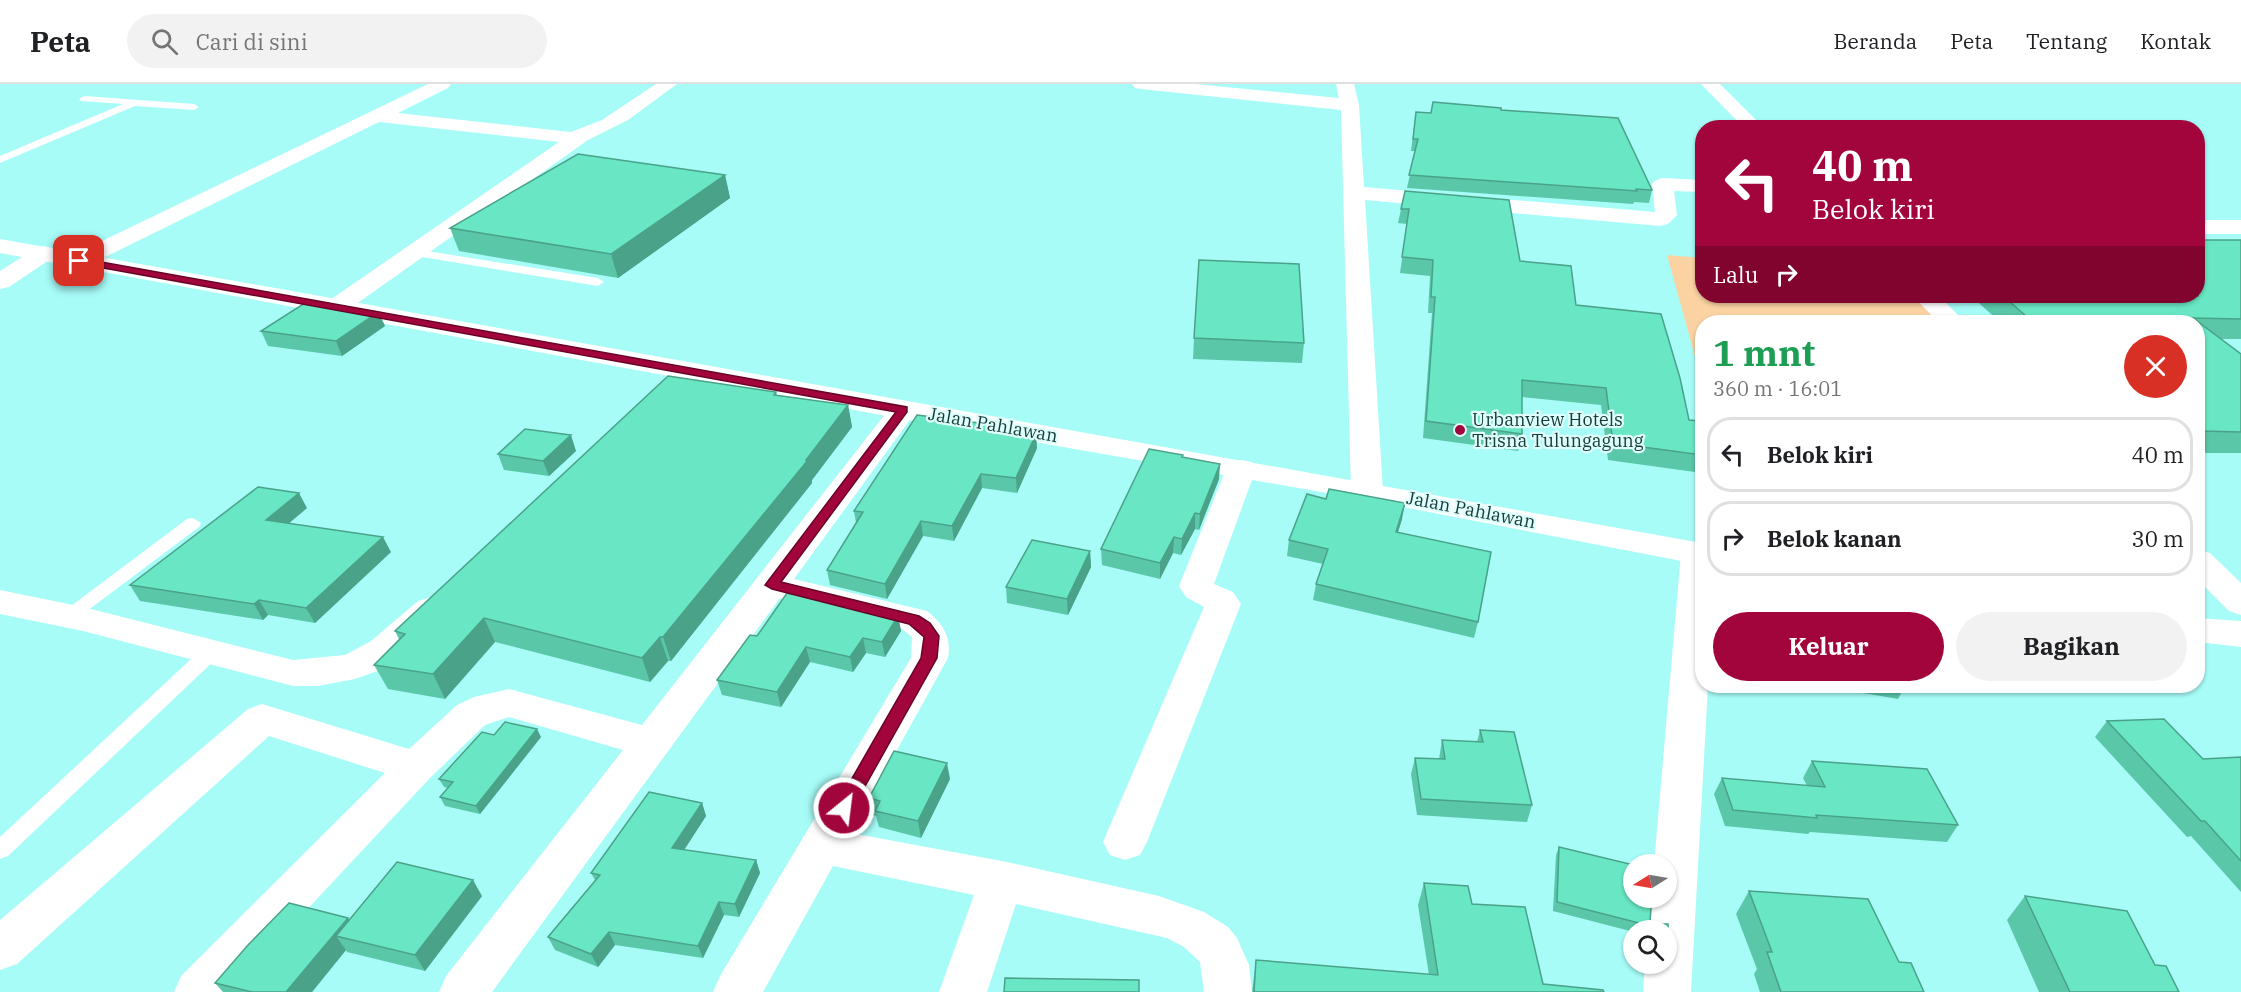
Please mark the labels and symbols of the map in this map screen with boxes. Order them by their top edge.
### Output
pin [53,235,104,286]
street label: Jalan Pahlawan [927,402,1060,447]
place label: Urbanview Hotels Trisna Tulungagung [1472,408,1644,452]
marker: Urbanview Hotels Trisna Tulungagung [1453,423,1467,437]
street label: Jalan Pahlawan [1405,486,1538,533]
position arrow [812,776,876,840]
north arrow [1623,854,1677,908]

